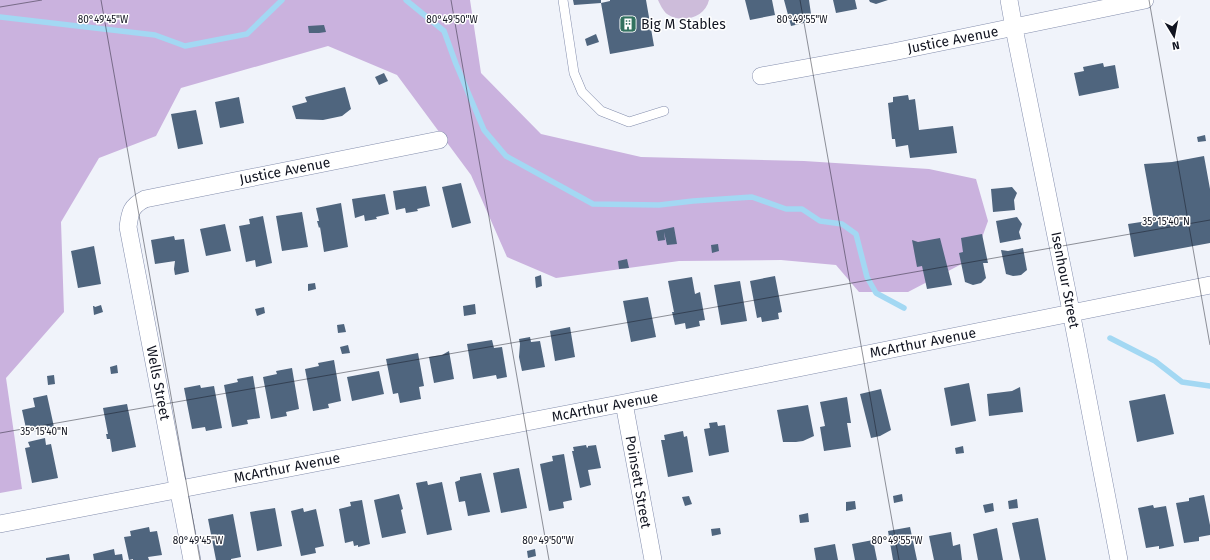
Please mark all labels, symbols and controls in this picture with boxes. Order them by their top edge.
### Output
text: 80°49'45"W [78,14,129,26]
text: 80°49'50"W [426,14,479,26]
building icon: Big M Stables [618,14,638,34]
text: 80°49'55"W [777,14,828,26]
place label: Big M Stables [641,16,726,33]
north arrow [1154,16,1194,56]
street label: Justice Avenue [906,23,1000,57]
text: N [1171,38,1180,52]
street label: Justice Avenue [238,154,332,188]
text: 35°15'40"N [1142,216,1190,228]
street label: Isenhour Street [1047,230,1083,331]
street label: McArthur Avenue [868,324,978,362]
street label: Wells Street [142,344,174,423]
street label: McArthur Avenue [550,388,660,426]
text: 35°15'40"N [20,426,68,438]
street label: Poinsett Street [621,434,655,531]
street label: McArthur Avenue [232,449,342,487]
text: 80°49'45"W [173,535,224,547]
text: 80°49'50"W [522,535,575,547]
text: 80°49'55"W [872,535,923,547]

